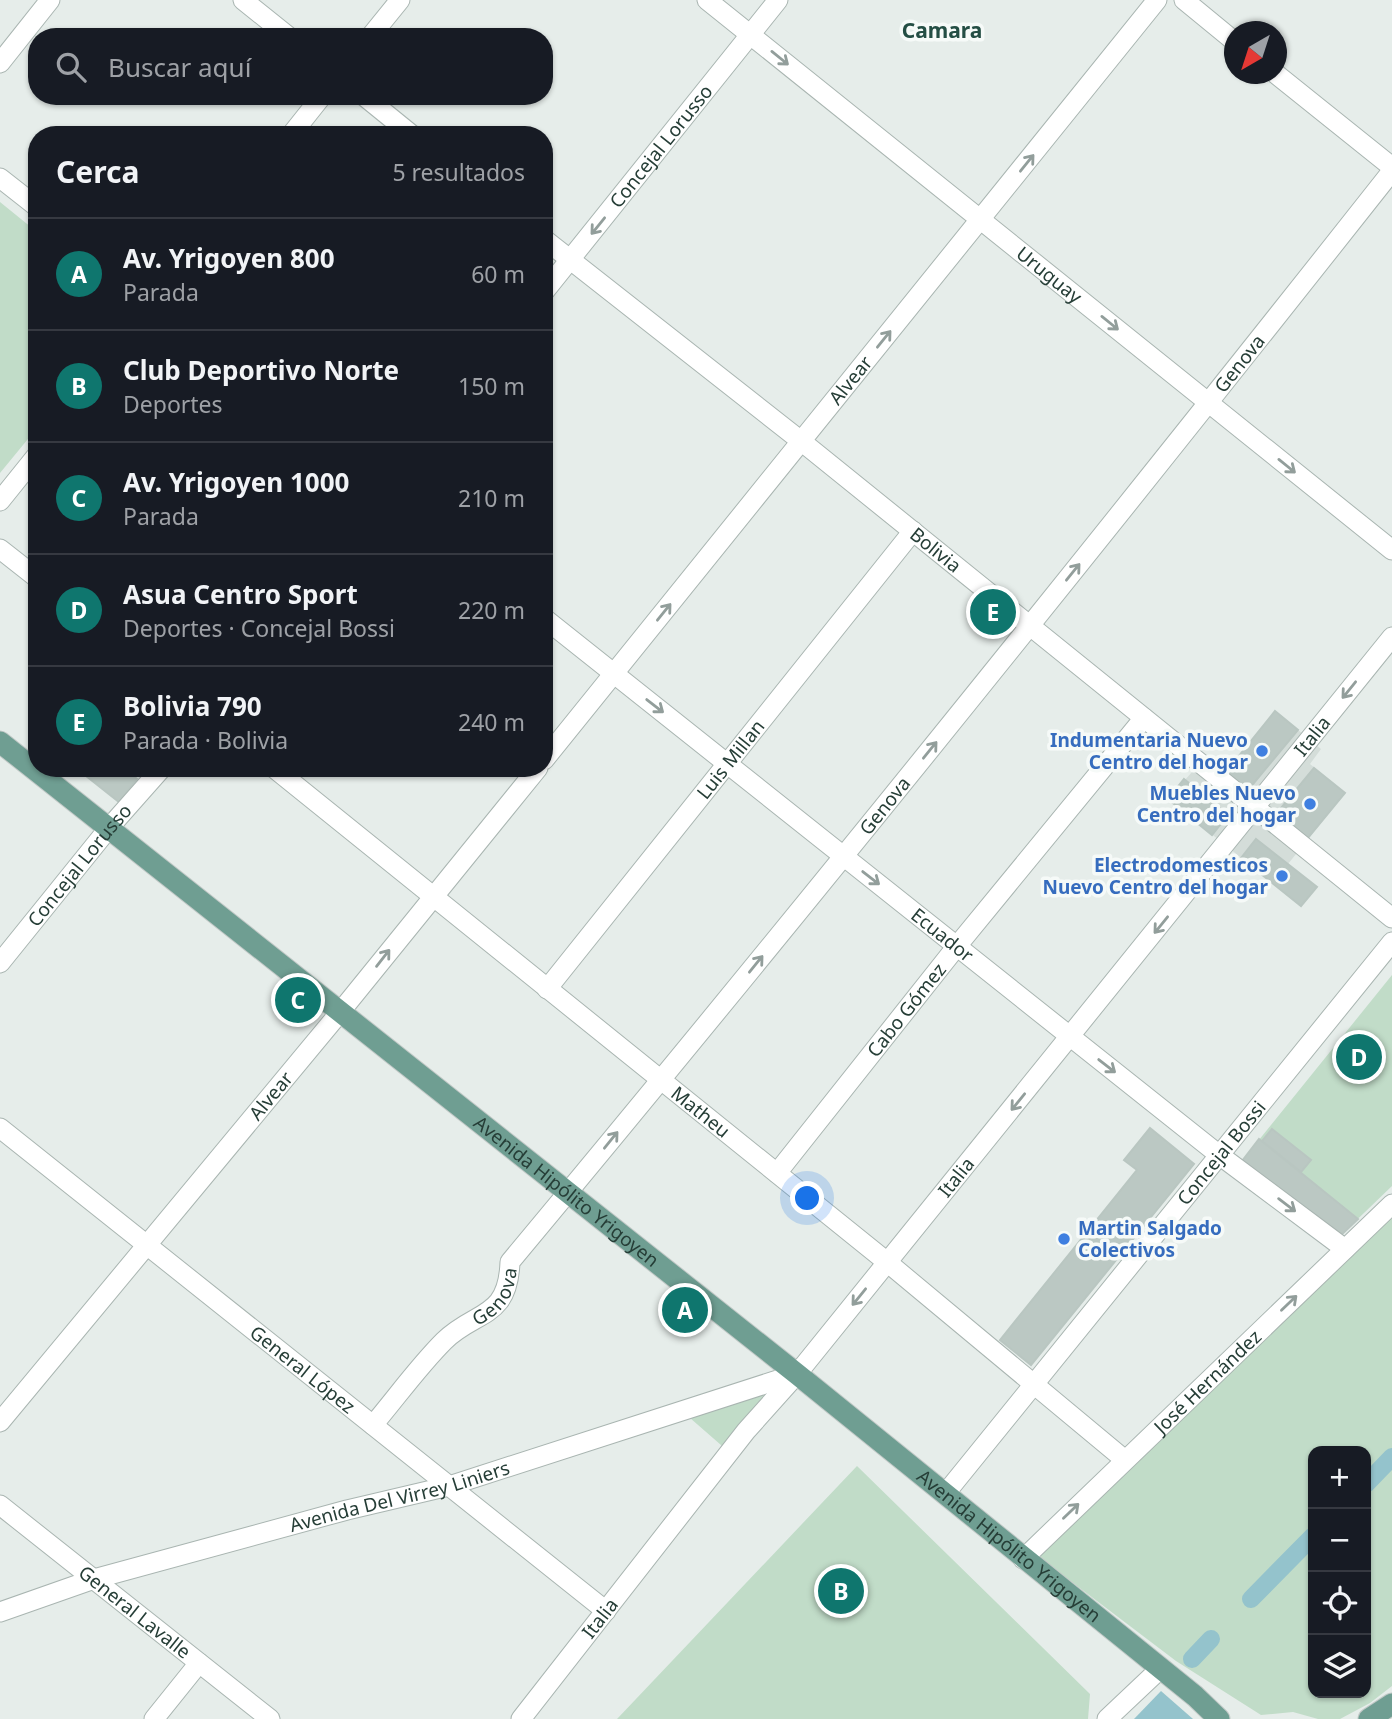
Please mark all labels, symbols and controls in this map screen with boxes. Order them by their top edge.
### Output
district label: Camara [902,16,982,44]
north arrow [1224,21,1287,84]
search box [28,28,553,105]
icon: search [52,48,90,86]
text: Buscar aquí [108,49,251,85]
one-way arrow [770,50,788,66]
street label: Concejal Lorusso [603,79,718,213]
text: Cerca [56,151,139,192]
one-way arrow [1020,154,1035,172]
text: 5 resultados [392,156,525,188]
one-way arrow [590,216,606,234]
text: Av. Yrigoyen 800 [123,240,335,276]
street label: Uruguay [1011,241,1088,309]
text: A [71,258,87,290]
text: 60 m [471,258,525,290]
text: Parada [123,276,199,308]
one-way arrow [1100,316,1118,331]
street label: Genova [1208,329,1271,398]
one-way arrow [876,331,892,349]
street label: Alvear [823,350,878,410]
text: Club Deportivo Norte [123,352,399,388]
text: B [71,370,87,402]
text: 150 m [458,370,525,402]
text: Deportes [123,388,223,420]
one-way arrow [1277,459,1295,474]
text: Av. Yrigoyen 1000 [123,464,349,500]
text: C [72,482,86,514]
text: 210 m [458,482,525,514]
text: Parada [123,500,199,532]
street label: Bolivia [905,521,967,578]
one-way arrow [1065,564,1081,582]
text: Asua Centro Sport [123,576,358,612]
pin: E [970,586,1016,638]
text: D [71,594,87,626]
text: 220 m [458,594,525,626]
one-way arrow [657,604,672,622]
text: Deportes · Concejal Bossi [123,612,395,644]
one-way arrow [1342,680,1357,699]
text: Bolivia 790 [123,688,262,724]
one-way arrow [645,699,664,714]
text: E [73,706,85,738]
text: 240 m [458,706,525,738]
street label: Italia [1288,710,1336,761]
street label: Luis Millan [691,714,770,805]
text: Parada · Bolivia [123,724,288,756]
place label: Indumentaria Nuevo Centro del hogar [1050,727,1248,775]
one-way arrow [923,741,938,759]
marker: Indumentaria Nuevo Centro del hogar [1254,743,1270,759]
street label: Genova [853,771,916,840]
place label: Muebles Nuevo Centro del hogar [1137,780,1296,828]
marker: Muebles Nuevo Centro del hogar [1302,796,1318,812]
street label: Concejal Lorusso [21,798,137,932]
place label: Electrodomesticos Nuevo Centro del hogar [1042,852,1268,900]
marker: Electrodomesticos Nuevo Centro del hogar [1274,868,1290,884]
one-way arrow [862,871,880,886]
street label: Ecuador [906,902,979,968]
one-way arrow [1153,915,1169,933]
one-way arrow [376,949,391,967]
one-way arrow [748,956,764,974]
street label: Cabo Gómez [861,957,952,1063]
pin: C [275,974,321,1026]
pin: D [1336,1031,1382,1083]
one-way arrow [1098,1058,1116,1073]
street label: Alvear [243,1066,299,1126]
street label: Matheu [666,1080,736,1144]
one-way arrow [1010,1092,1025,1110]
street label: Concejal Bossi [1171,1095,1272,1211]
street label: Avenida Hipólito Yrigoyen [468,1110,665,1273]
one-way arrow [604,1131,619,1149]
street label: Italia [932,1152,980,1203]
your location [790,1181,824,1215]
one-way arrow [1277,1198,1295,1213]
place label: Martin Salgado Colectivos [1078,1215,1222,1263]
marker: Martin Salgado Colectivos [1056,1231,1072,1247]
street label: Genova [467,1266,523,1332]
pin: A [662,1284,708,1336]
one-way arrow [851,1288,866,1306]
one-way arrow [1280,1295,1298,1311]
street label: General López [245,1319,361,1419]
street label: José Hernández [1147,1324,1267,1441]
map controls [1308,1446,1371,1698]
button: + [1308,1446,1371,1509]
street label: Avenida Del Virrey Liniers [286,1454,513,1538]
street label: Avenida Hipólito Yrigoyen [912,1463,1107,1628]
one-way arrow [1062,1502,1079,1519]
button: − [1308,1509,1371,1572]
street label: General Lavalle [73,1559,196,1664]
pin: B [818,1565,864,1617]
button: locate [1308,1572,1371,1635]
street label: Italia [576,1593,624,1644]
button: layers [1308,1635,1371,1698]

